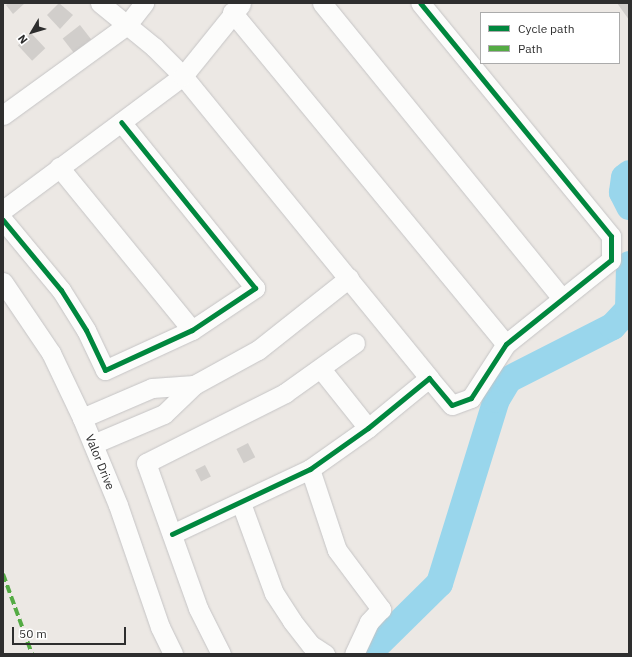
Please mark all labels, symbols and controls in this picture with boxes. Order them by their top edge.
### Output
north arrow [12,12,52,52]
legend [480,12,620,64]
text: Cycle path [518,21,575,36]
text: N [15,32,31,47]
text: Path [518,41,543,56]
street label: Valor Drive [82,432,118,492]
scale bar [14,619,128,645]
text: 50 m [19,626,47,641]

